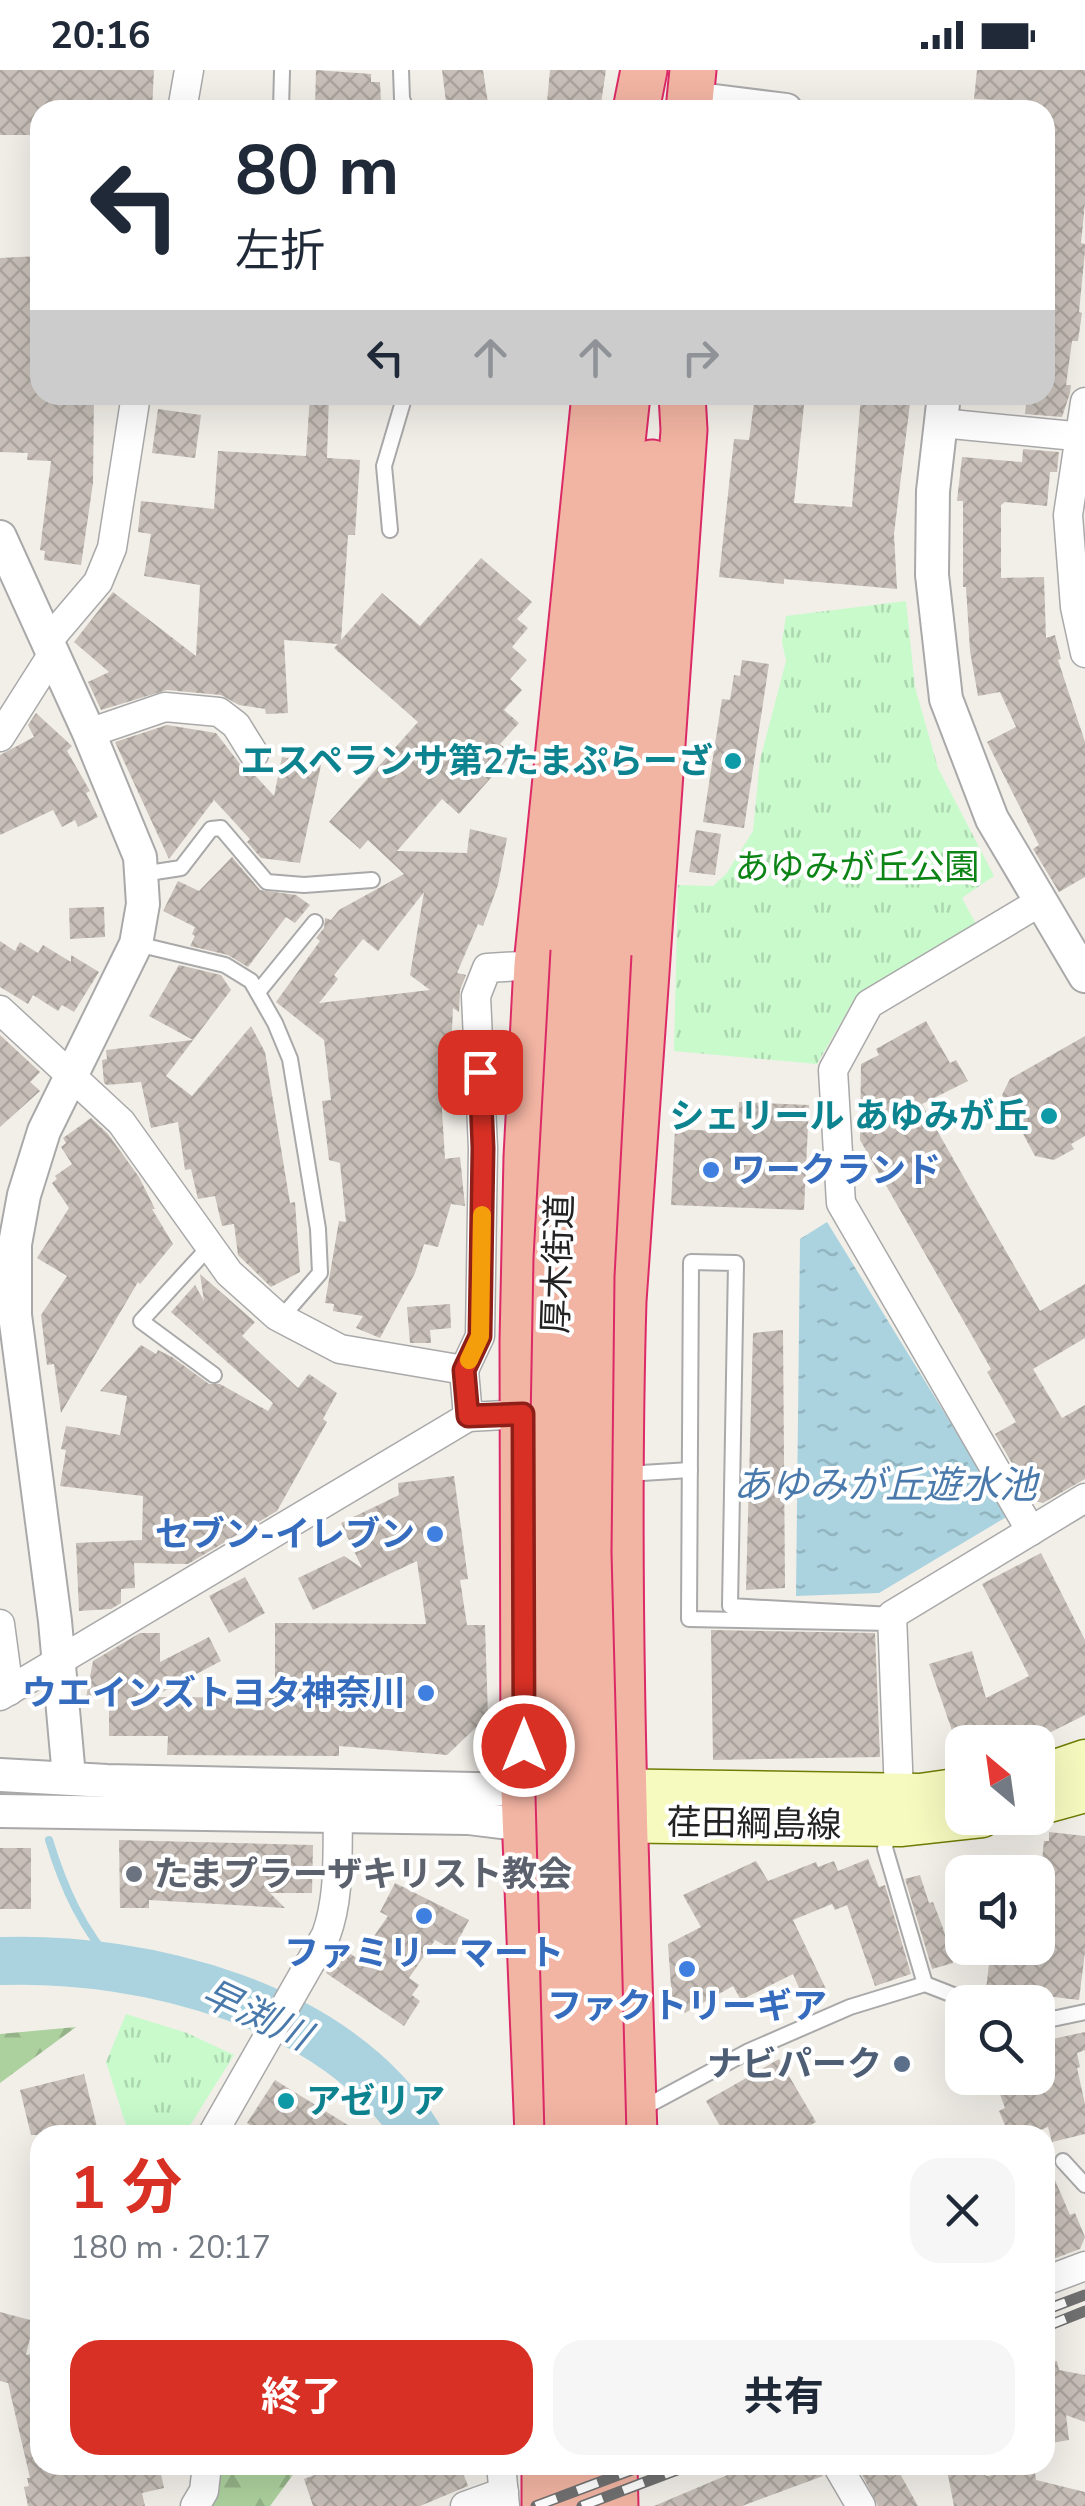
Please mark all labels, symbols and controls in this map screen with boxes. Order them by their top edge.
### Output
text: 20:16 [50,10,151,61]
text: 80 m [235,123,399,219]
icon: left [70,140,200,270]
text: 左折 [235,221,325,282]
icon: left [358,330,413,385]
icon: ahead [463,330,518,385]
icon: ahead [568,330,623,385]
icon: right [673,330,728,385]
place label: エスペランサ第2たまぷらーざ [240,738,713,785]
marker: エスペランサ第2たまぷらーざ [722,750,744,772]
park label: あゆみが丘公園 [734,844,980,891]
pin [438,1030,523,1115]
icon: arrive [453,1045,508,1100]
place label: シェリール あゆみが丘 [670,1093,1029,1140]
marker: シェリール あゆみが丘 [1038,1105,1060,1127]
place label: ワークランド [731,1147,941,1194]
marker: ワークランド [700,1159,722,1181]
street label: 厚木街道 [532,1193,584,1335]
water label: あゆみが丘遊水池 [733,1460,1041,1511]
place label: セブン-イレブン [155,1511,415,1558]
marker: セブン-イレブン [424,1523,446,1545]
place label: ウエインズトヨタ神奈川 [22,1670,406,1717]
marker: ウエインズトヨタ神奈川 [415,1682,437,1704]
position arrow [472,1694,576,1798]
north arrow [945,1725,1055,1835]
map controls [945,1725,1055,2095]
street label: 荏田綱島線 [666,1799,842,1849]
place label: たまプラーザキリスト教会 [154,1851,572,1898]
button: sound [945,1855,1055,1965]
marker: たまプラーザキリスト教会 [123,1863,145,1885]
marker: ファミリーマート [413,1905,435,1927]
place label: ファミリーマート [284,1930,564,1977]
marker: ファクトリーギア [676,1958,698,1980]
water label: 早渕川 [194,1968,322,2064]
place label: ファクトリーギア [547,1983,827,2030]
button: search [945,1985,1055,2095]
place label: ナビパーク [707,2041,882,2088]
marker: ナビパーク [891,2053,913,2075]
place label: アゼリア [306,2078,445,2125]
marker: アゼリア [275,2090,297,2112]
text: 1 分 [70,2147,182,2229]
button: close [910,2158,1015,2263]
text: 180 m · 20:17 [70,2226,271,2269]
button: 終了 [70,2340,533,2455]
button: 共有 [553,2340,1015,2455]

